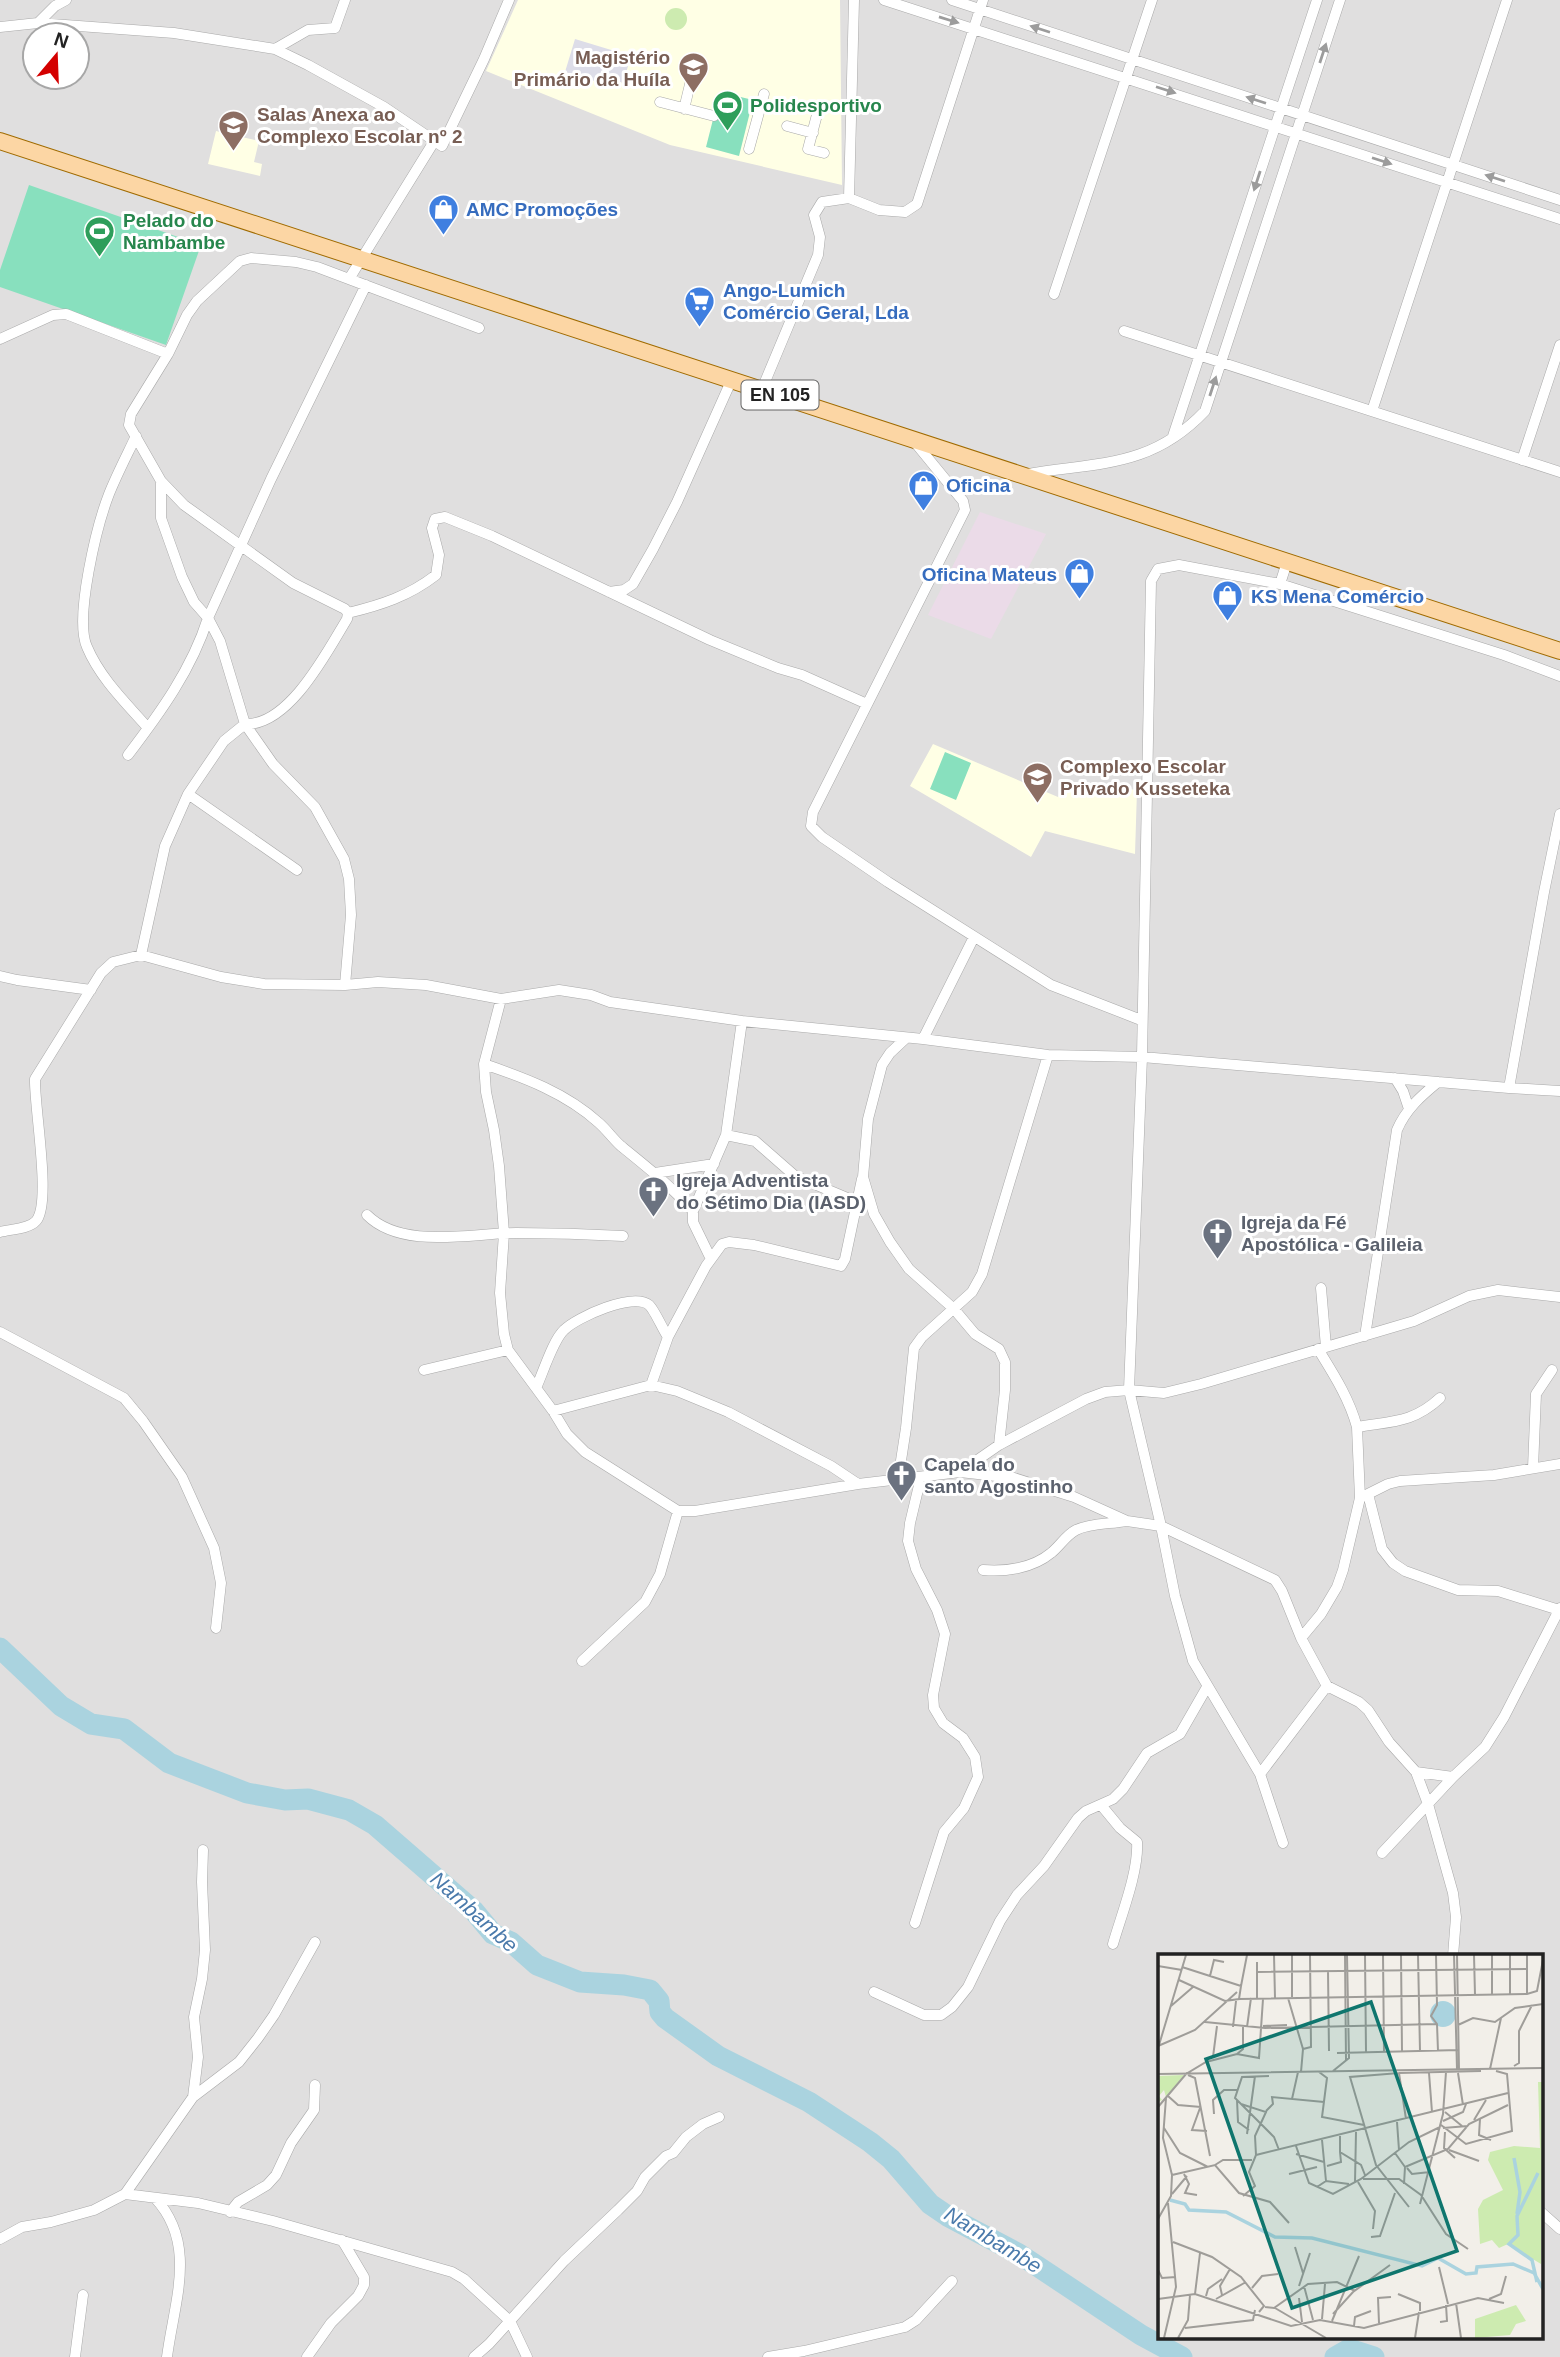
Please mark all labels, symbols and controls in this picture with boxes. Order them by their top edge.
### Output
one-way arrow [939,16,960,26]
north arrow [21,21,91,91]
one-way arrow [1029,23,1050,34]
text: N [51,28,71,53]
one-way arrow [1318,42,1329,63]
place label: Magistério Primário da Huíla [514,47,670,90]
school or university icon: Magistério Primário da Huíla [676,51,710,95]
one-way arrow [1155,86,1176,96]
sports icon: Polidesportivo [710,88,744,132]
one-way arrow [1245,94,1266,105]
place label: Polidesportivo [750,95,882,116]
place label: Salas Anexa ao Complexo Escolar nº 2 [257,104,462,147]
school or university icon: Salas Anexa ao Complexo Escolar nº 2 [217,108,251,152]
one-way arrow [1372,156,1393,167]
one-way arrow [1252,171,1262,192]
one-way arrow [1485,172,1506,183]
shop icon: AMC Promoções [426,192,460,236]
place label: AMC Promoções [466,199,618,220]
place label: Pelado do Nambambe [123,210,225,253]
sports icon: Pelado do Nambambe [83,214,117,258]
place label: Ango-Lumich Comércio Geral, Lda [723,280,909,323]
supermarket icon: Ango-Lumich Comércio Geral, Lda [683,284,717,328]
one-way arrow [1209,375,1219,396]
road number: EN 105 [742,380,818,410]
shop icon: Oficina [906,468,940,512]
place label: Oficina [946,475,1011,496]
shop icon: Oficina Mateus [1063,557,1097,601]
place label: Oficina Mateus [922,564,1057,585]
shop icon: KS Mena Comércio [1211,579,1245,623]
place label: KS Mena Comércio [1251,586,1424,607]
place label: Complexo Escolar Privado Kusseteka [1060,756,1230,799]
school or university icon: Complexo Escolar Privado Kusseteka [1020,760,1054,804]
place label: Igreja Adventista do Sétimo Dia (IASD) [676,1170,866,1213]
church icon: Igreja Adventista do Sétimo Dia (IASD) [636,1174,670,1218]
place label: Igreja da Fé Apostólica - Galileia [1241,1212,1423,1255]
church icon: Igreja da Fé Apostólica - Galileia [1201,1216,1235,1260]
place label: Capela do santo Agostinho [924,1454,1073,1497]
church icon: Capela do santo Agostinho [884,1458,918,1502]
water label: Nambambe [426,1867,522,1956]
inset map [1158,1954,1542,2340]
water label: Nambambe [941,2202,1046,2277]

